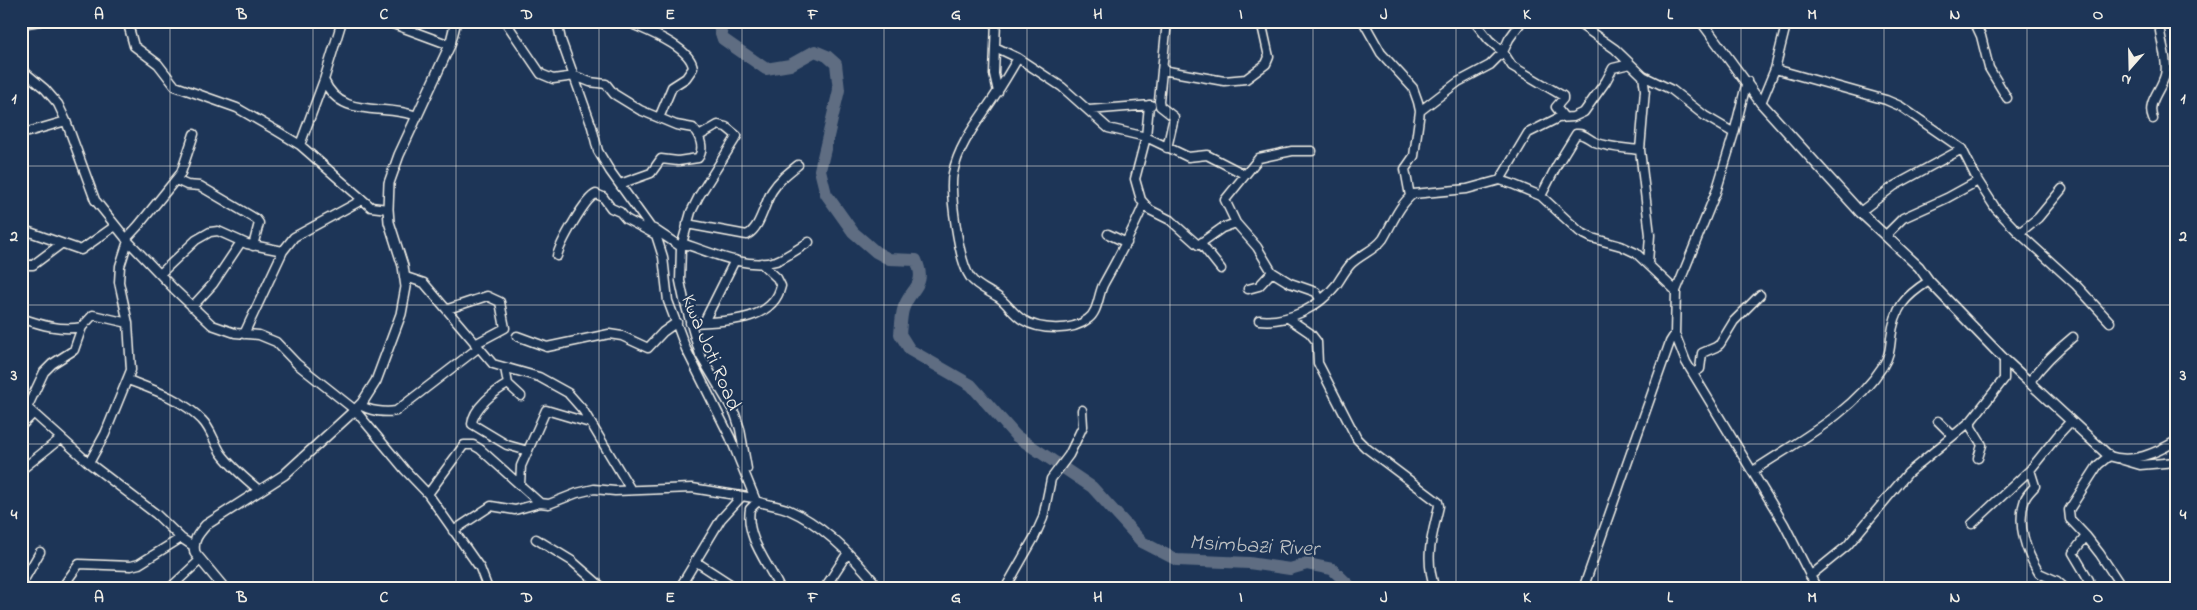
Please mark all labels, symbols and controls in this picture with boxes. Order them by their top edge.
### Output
text: A [94,3,104,27]
text: B [236,3,248,27]
text: C [380,3,389,27]
text: D [520,3,533,27]
text: E [665,3,675,27]
text: F [807,3,819,27]
text: G [951,3,961,27]
text: H [1093,3,1103,27]
text: I [1239,3,1243,27]
text: J [1380,3,1388,27]
text: K [1523,3,1532,27]
text: L [1667,3,1674,27]
text: M [1807,3,1817,27]
text: N [1950,3,1961,27]
text: O [2093,3,2104,27]
north arrow [2104,42,2154,92]
text: N [2118,67,2134,90]
text: 1 [11,87,17,111]
text: 1 [2180,87,2186,111]
text: 2 [9,225,18,249]
text: 2 [2178,225,2187,249]
street label: Kwa Joti Road [672,290,748,416]
text: 3 [10,364,18,388]
text: 3 [2179,364,2187,388]
text: 4 [10,503,18,527]
text: 4 [2179,503,2187,527]
water label: Msimbazi River [1188,528,1323,567]
text: A [94,586,104,610]
text: B [236,586,248,610]
text: C [380,586,389,610]
text: D [520,586,533,610]
text: E [665,586,675,610]
text: F [807,586,819,610]
text: G [951,586,961,610]
text: H [1093,586,1103,610]
text: I [1239,586,1243,610]
text: J [1380,586,1388,610]
text: K [1523,586,1532,610]
text: L [1667,586,1674,610]
text: M [1807,586,1817,610]
text: N [1950,586,1961,610]
text: O [2093,586,2104,610]

